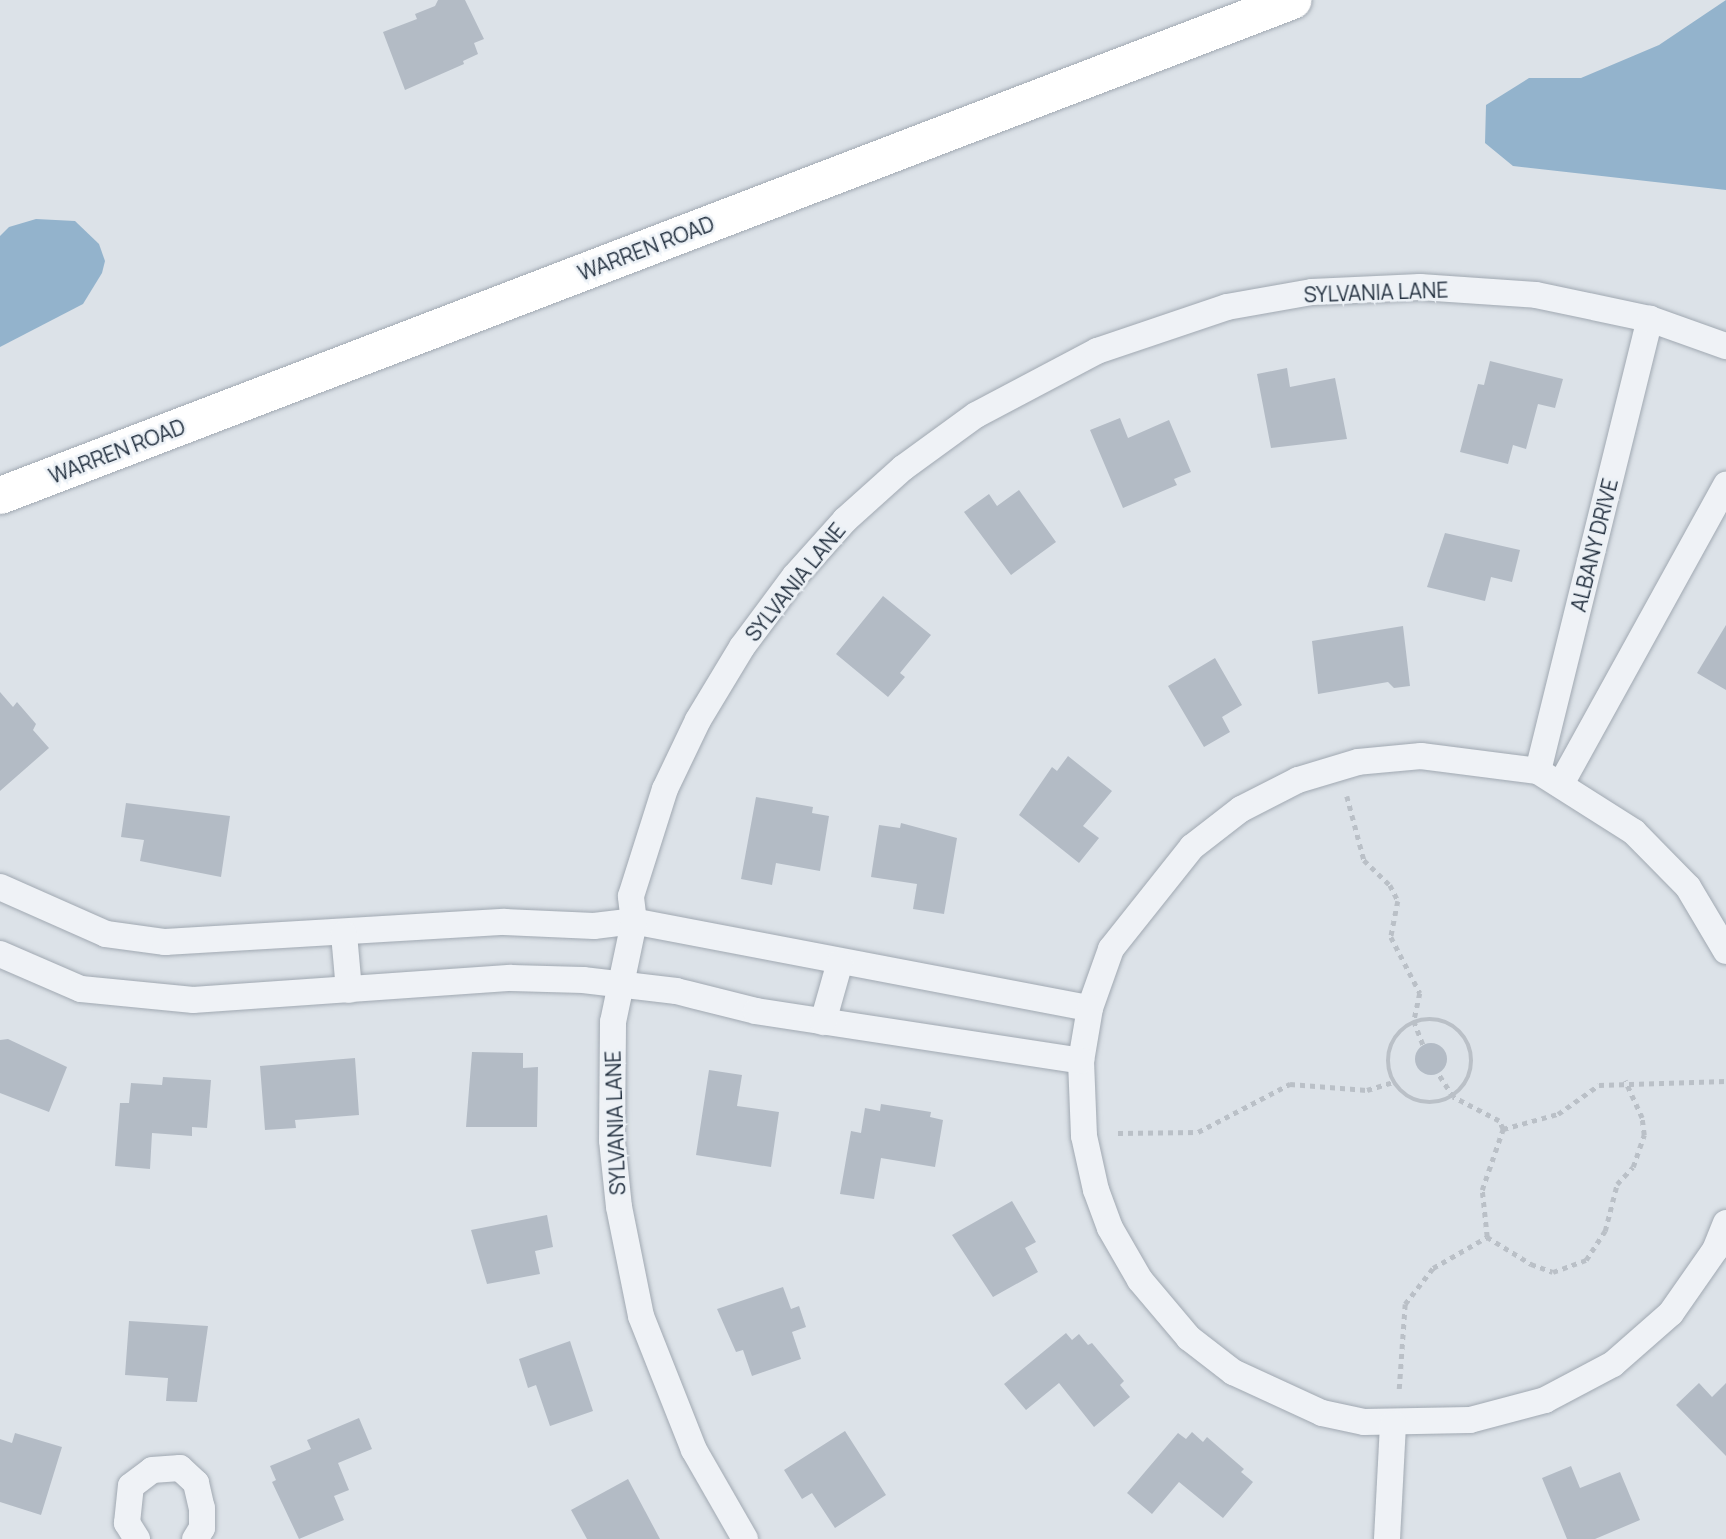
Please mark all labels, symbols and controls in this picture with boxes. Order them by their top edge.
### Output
street label: WARREN ROAD [574,210,718,286]
street label: SYLVANIA LANE [1303,277,1449,307]
street label: WARREN ROAD [45,413,189,489]
street label: ALBANY DRIVE [1565,475,1623,615]
street label: SYLVANIA LANE [740,518,850,646]
street label: SYLVANIA LANE [600,1050,630,1196]

